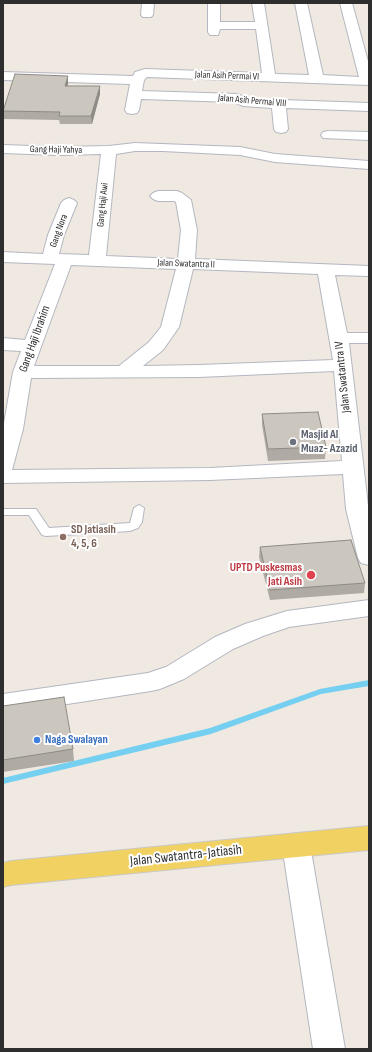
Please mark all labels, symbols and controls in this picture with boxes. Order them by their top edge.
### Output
street label: Jalan Asih Permai VI [195,69,259,83]
street label: Jalan Asih Permai VIII [217,92,287,110]
street label: Gang Haji Yahya [30,144,82,156]
street label: Gang Haji Awi [95,182,111,228]
street label: Gang Nora [47,213,71,249]
street label: Jalan Swatantra II [157,257,215,271]
street label: Gang Haji Ibrahim [16,304,54,374]
street label: Jalan Swatantra IV [332,340,354,414]
place label: Masjid Al Muaz- Azazid [301,428,357,456]
marker: Masjid Al Muaz- Azazid [288,437,298,447]
place label: SD Jatiasih 4, 5, 6 [71,523,116,551]
marker: SD Jatiasih 4, 5, 6 [58,532,68,542]
place label: UPTD Puskesmas Jati Asih [230,561,302,589]
marker: UPTD Puskesmas Jati Asih [305,569,317,581]
place label: Naga Swalayan [45,733,108,747]
marker: Naga Swalayan [32,735,42,745]
street label: Jalan Swatantra-Jatiasih [129,842,243,870]

